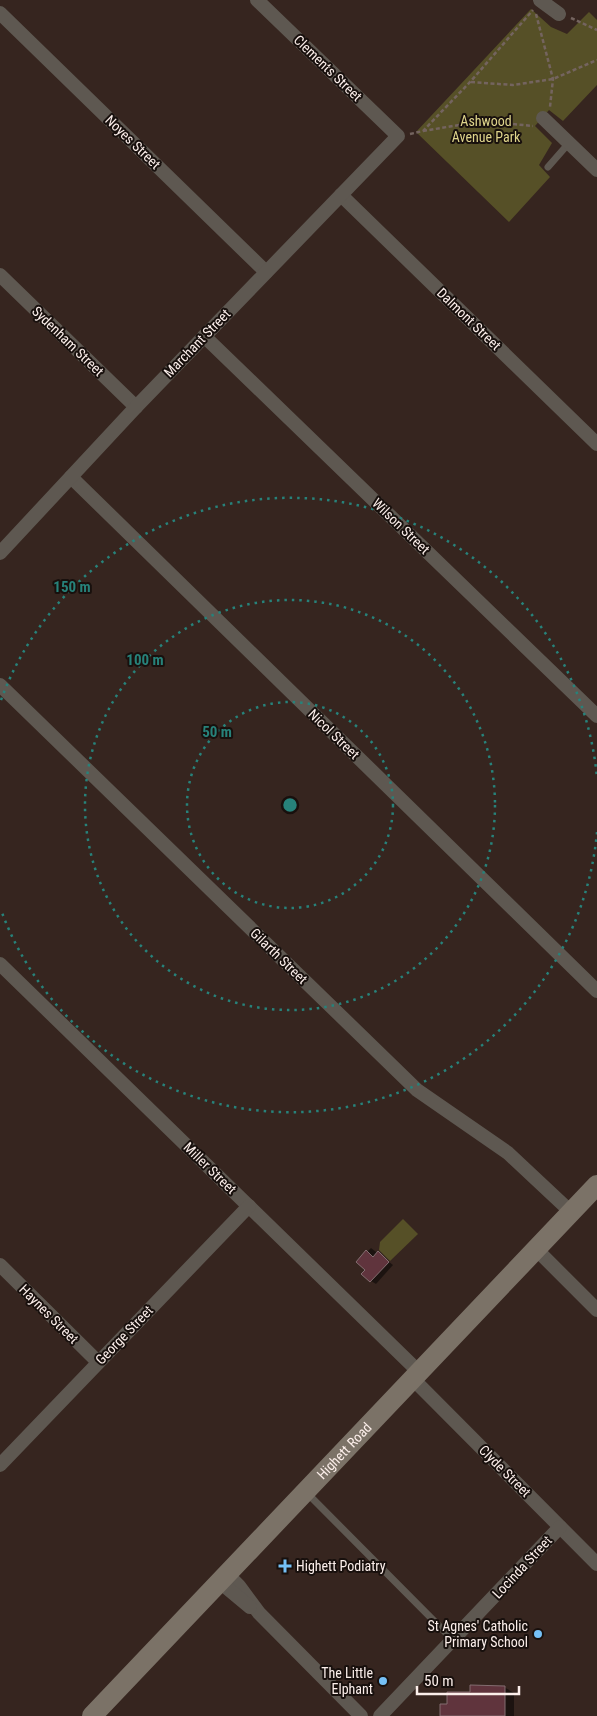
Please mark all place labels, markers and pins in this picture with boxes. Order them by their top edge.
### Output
centre of rings [281,796,299,814]
place label: Highett Podiatry [296,1558,386,1574]
marker: Highett Podiatry [278,1559,292,1573]
place label: St Agnes' Catholic Primary School [428,1618,528,1650]
marker: St Agnes' Catholic Primary School [532,1628,544,1640]
place label: The Little Elphant [321,1665,373,1697]
marker: The Little Elphant [377,1675,389,1687]

